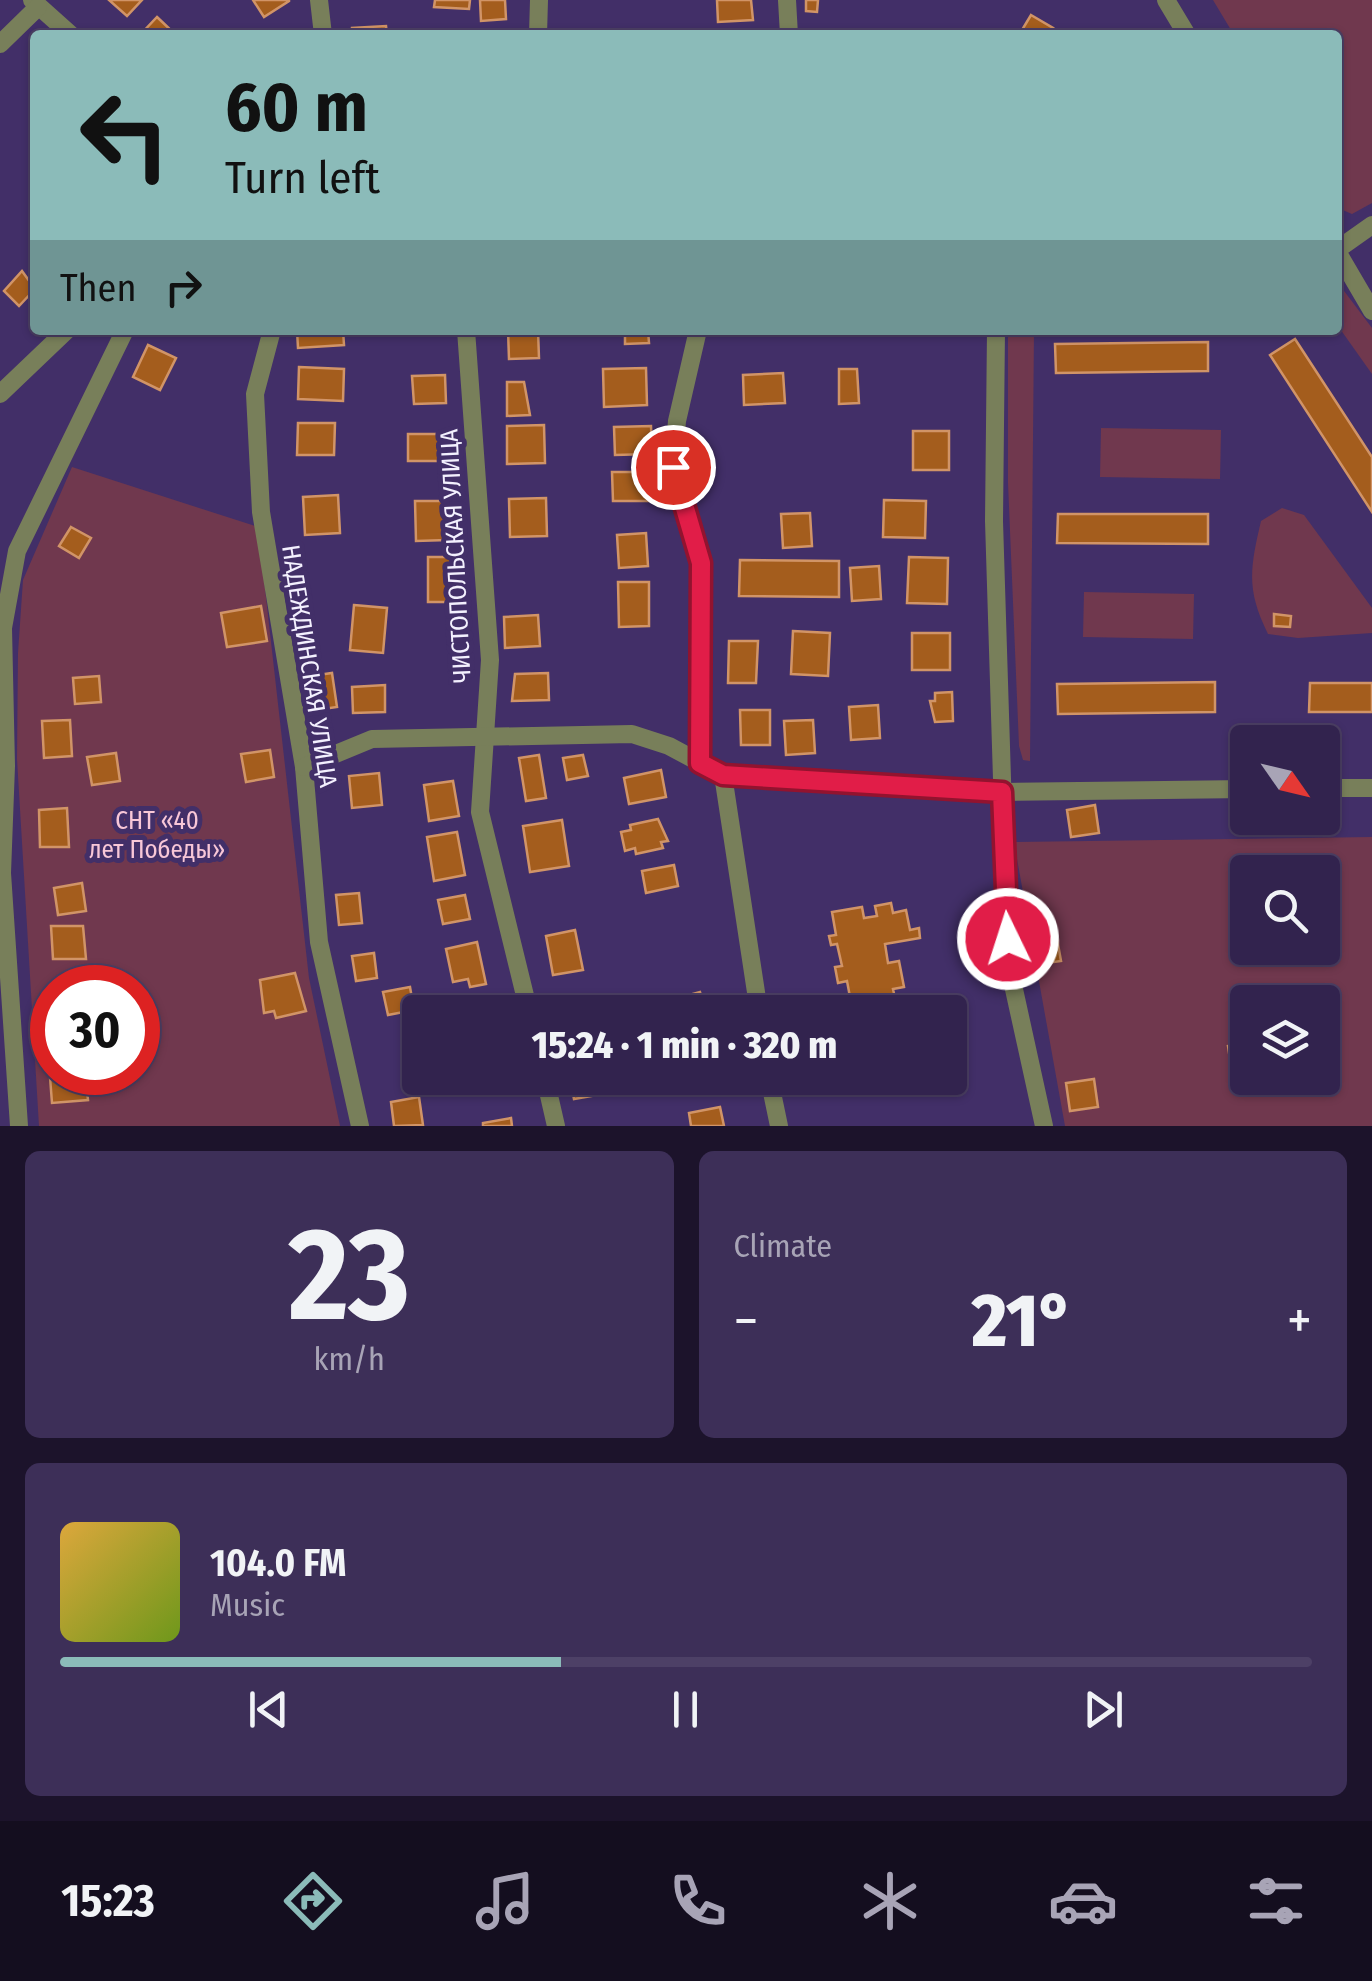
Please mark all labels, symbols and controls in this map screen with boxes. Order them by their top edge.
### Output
text: 60 m [225,66,368,150]
icon: left [60,70,190,200]
text: Turn left [225,151,380,205]
icon: right [156,260,211,315]
text: Then [60,265,136,311]
pin [631,425,716,510]
street label: ЧИСТОПОЛЬСКАЯ УЛИЦА [434,428,478,684]
icon: arrive [646,440,701,495]
street label: НАДЕЖДИНСКАЯ УЛИЦА [275,543,343,790]
north arrow [1230,725,1340,835]
map controls [1230,725,1340,1095]
park label: СНТ «40 лет Победы» [89,806,225,865]
button: search [1230,855,1340,965]
position arrow [956,887,1060,991]
speed limit sign: 30 [30,965,160,1095]
button: layers [1230,985,1340,1095]
text: 15:24 · 1 min · 320 m [532,1022,837,1068]
text: 23 [288,1197,410,1353]
text: Climate [734,1227,832,1265]
text: 21° [972,1276,1073,1366]
text: − [734,1288,758,1354]
text: + [1287,1288,1312,1354]
text: km/h [314,1340,385,1378]
text: 104.0 FM [210,1540,346,1586]
text: Music [210,1586,285,1624]
icon: previous [241,1682,296,1737]
icon: pause [658,1682,713,1737]
icon: next [1076,1682,1131,1737]
icon: directions [278,1866,348,1936]
icon: music [470,1866,540,1936]
icon: phone [663,1866,733,1936]
icon: climate [855,1866,925,1936]
icon: car [1048,1866,1118,1936]
icon: filters [1241,1866,1311,1936]
text: 15:23 [61,1874,155,1928]

